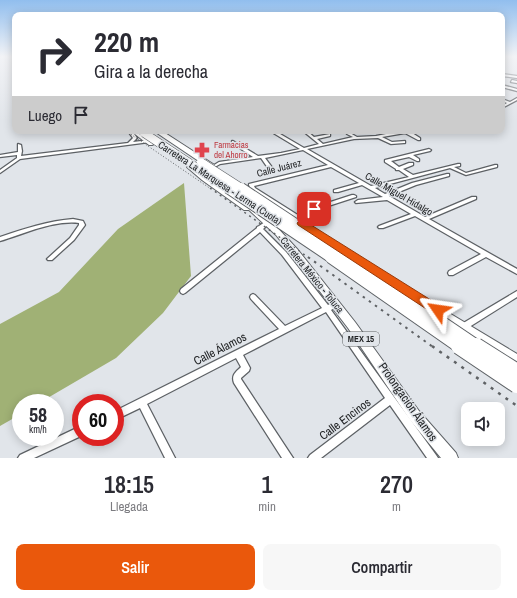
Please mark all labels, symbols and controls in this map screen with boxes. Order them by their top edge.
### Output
text: 220 m [94,23,159,61]
icon: right [28,28,80,80]
text: Gira a la derecha [94,59,208,84]
icon: arrive [70,104,92,126]
text: Luego [28,105,62,126]
street label: Carretera La Marquesa - Lerma (Cuota) [156,138,285,228]
place label: Farmacias del Ahorro [214,139,249,161]
pharmacy icon: Farmacias del Ahorro [193,141,211,159]
street label: Calle Juárez [255,156,303,180]
street label: Calle Miguel Hidalgo [363,169,436,219]
pin [297,192,331,226]
icon: arrive [303,198,325,220]
street label: Carretera México - Toluca [277,234,347,316]
position arrow [417,289,459,331]
street label: Calle Álamos [191,329,249,369]
road number: MEX 15 [343,332,379,346]
street label: Prolongación Álamos [375,359,441,445]
speed limit sign: 60 [72,394,124,446]
street label: Calle Encinos [316,394,374,444]
text: 58 [29,401,47,428]
map controls [461,402,505,446]
button: sound [461,402,505,446]
text: km/h [29,423,47,436]
text: 18:15 [104,468,154,500]
text: 1 [262,468,273,500]
text: 270 [380,468,413,500]
text: Llegada [110,498,148,515]
text: min [258,498,276,515]
text: m [392,498,401,515]
button: Salir [16,544,255,590]
button: Compartir [263,544,501,590]

